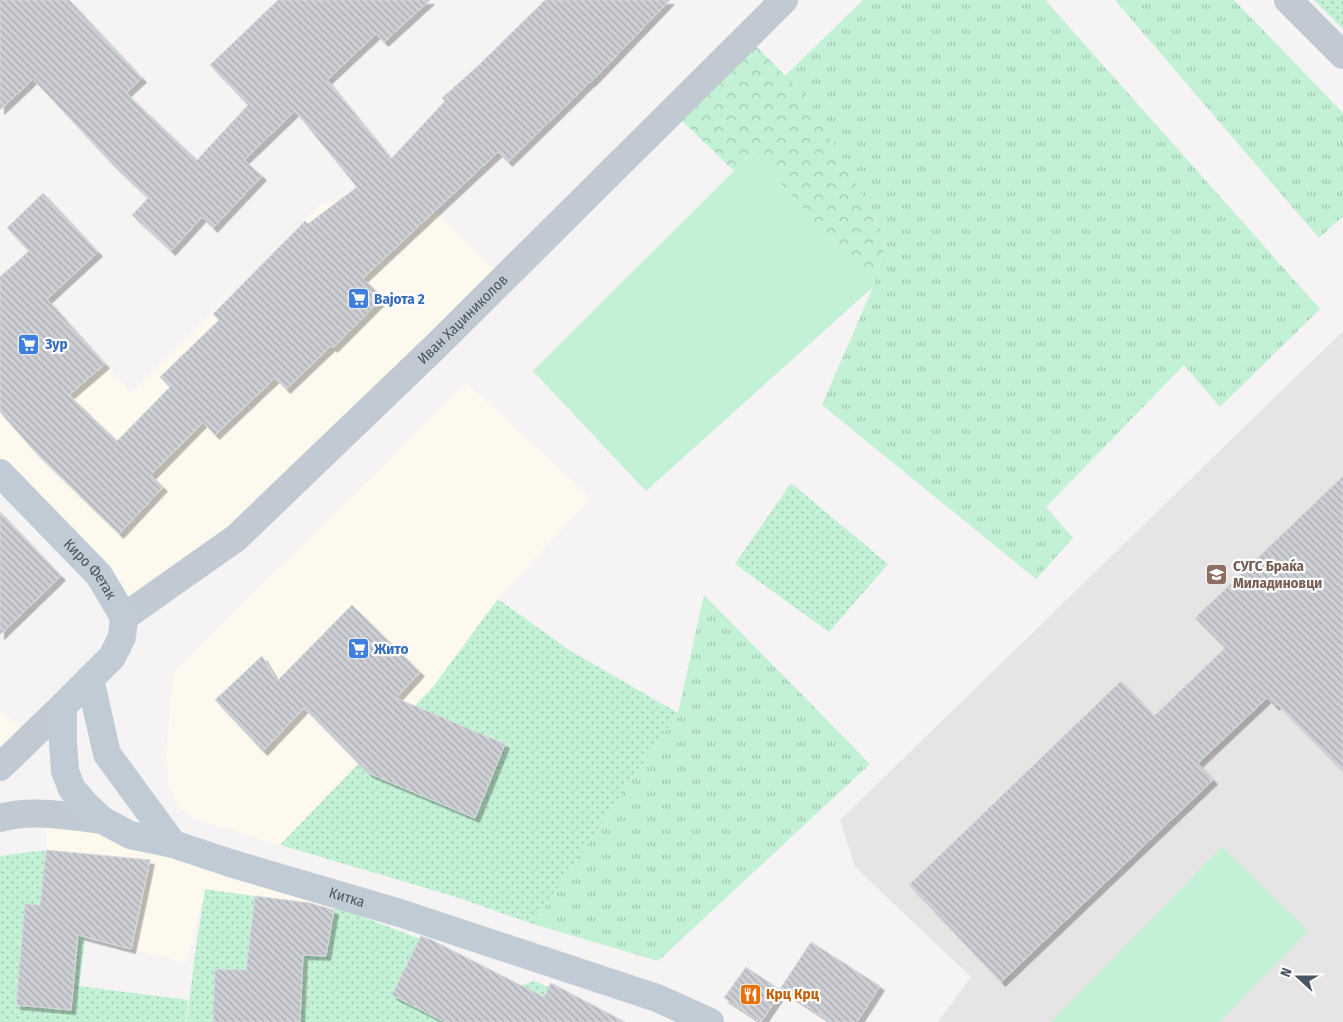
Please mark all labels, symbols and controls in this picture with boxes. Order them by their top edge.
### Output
street label: Иван Хаџиниколов [414,271,512,368]
supermarket icon: Вајота 2 [346,287,370,311]
place label: Вајота 2 [374,290,425,308]
supermarket icon: Зур [17,332,41,356]
place label: Зур [44,335,68,353]
street label: Киро Фетак [60,535,120,603]
place label: СУГС Браќа Миладиновци [1233,557,1322,592]
school or university icon: СУГС Браќа Миладиновци [1205,563,1229,587]
supermarket icon: Жито [346,637,370,661]
place label: Жито [373,640,408,658]
street label: Китка [327,884,367,911]
north arrow [1273,952,1323,1002]
text: N [1277,966,1296,979]
restaurant icon: Крц Крц [738,982,762,1006]
place label: Крц Крц [766,985,820,1003]

